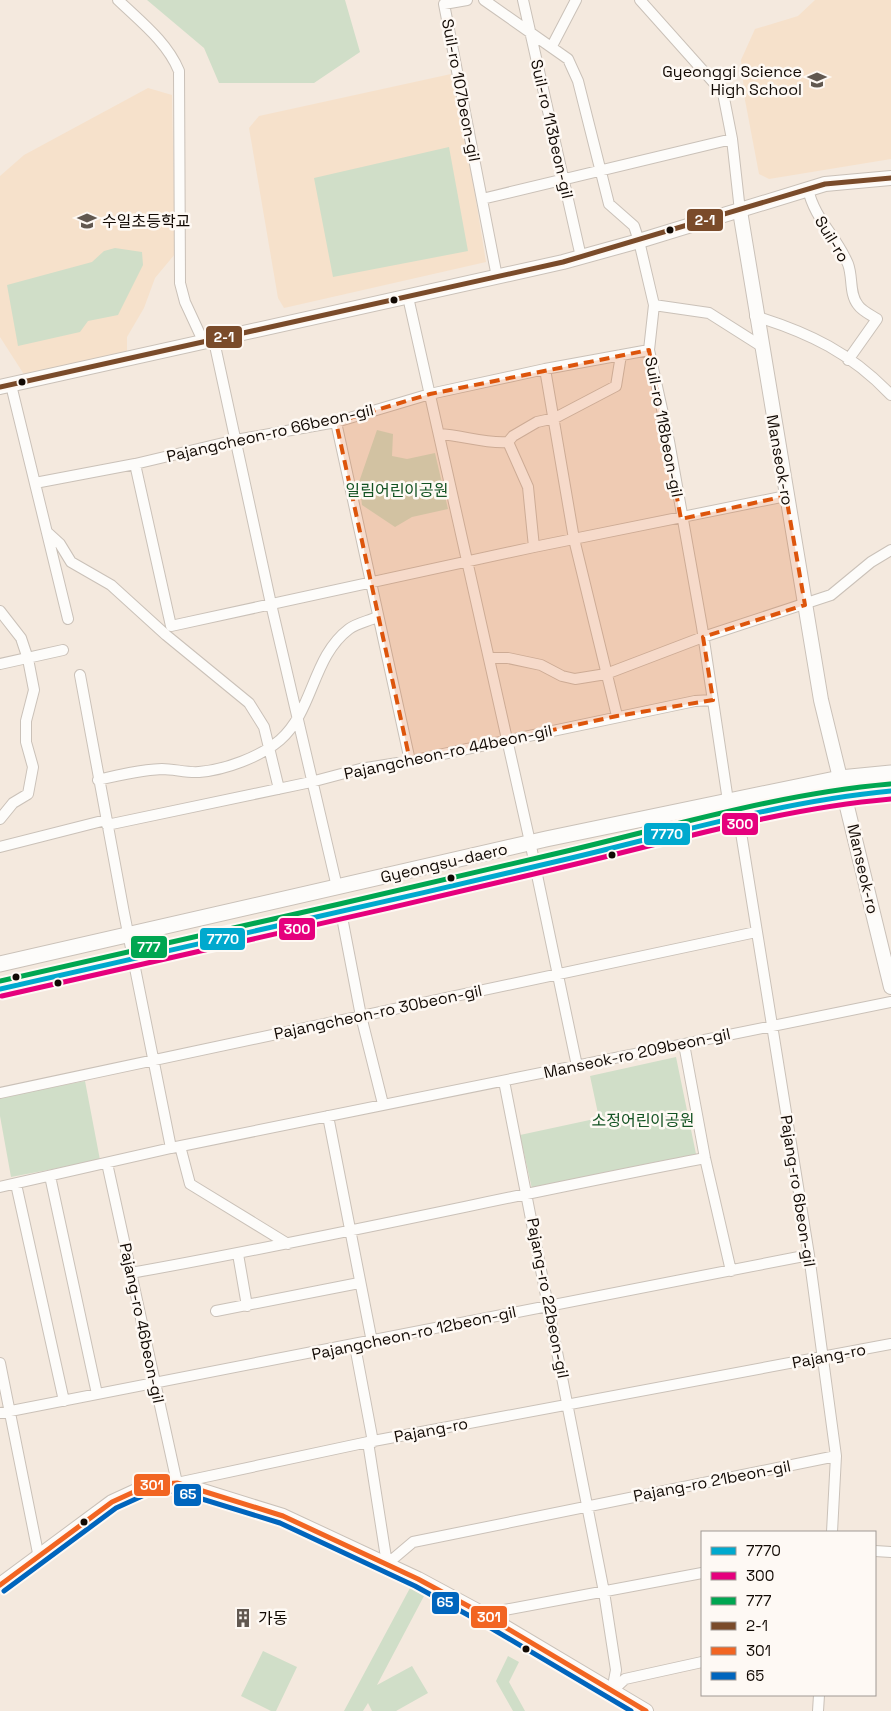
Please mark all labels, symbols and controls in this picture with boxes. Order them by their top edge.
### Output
street label: Suil-ro 107beon-gil [437,17,485,163]
street label: Suil-ro 113beon-gil [526,57,578,201]
place label: Gyeonggi Science High School [662,61,802,100]
school or university icon: Gyeonggi Science High School [806,69,828,91]
line badge: 2-1 [686,208,724,232]
school or university icon: 수일초등학교 [76,210,98,232]
place label: 수일초등학교 [102,211,190,232]
text: 2-1 [695,211,715,229]
street label: Suil-ro [810,212,854,266]
unlabelled marker [665,225,675,235]
unlabelled marker [389,295,399,305]
line badge: 2-1 [205,325,243,349]
text: 2-1 [214,328,234,346]
street label: Suil-ro 118beon-gil [640,355,688,499]
unlabelled marker [17,377,27,387]
street label: Pajangcheon-ro 66beon-gil [164,399,376,467]
street label: Manseok-ro [762,413,798,507]
park label: 일림어린이공원 [345,480,449,501]
street label: Pajangcheon-ro 44beon-gil [342,720,554,784]
line badge: 300 [721,812,759,836]
text: 300 [727,815,753,833]
line badge: 7770 [643,822,691,846]
street label: Manseok-ro [842,822,884,916]
text: 7770 [651,825,683,843]
street label: Gyeongsu-daero [378,838,510,888]
unlabelled marker [607,850,617,860]
unlabelled marker [446,873,456,883]
line badge: 300 [278,917,316,941]
text: 300 [284,920,310,938]
line badge: 7770 [199,927,246,951]
text: 7770 [207,930,239,948]
line badge: 777 [130,935,168,959]
text: 777 [137,938,161,956]
unlabelled marker [11,972,21,982]
unlabelled marker [53,978,63,988]
street label: Pajangcheon-ro 30beon-gil [272,980,484,1044]
street label: Manseok-ro 209beon-gil [542,1023,732,1083]
park label: 소정어린이공원 [591,1110,695,1131]
street label: Pajang-ro 6beon-gil [776,1114,820,1268]
street label: Pajang-ro 22beon-gil [522,1216,574,1380]
street label: Pajang-ro 46beon-gil [115,1241,169,1405]
street label: Pajangcheon-ro 12beon-gil [310,1301,518,1365]
street label: Pajang-ro [790,1339,868,1373]
street label: Pajang-ro [392,1413,470,1447]
street label: Pajang-ro 21beon-gil [631,1455,793,1507]
line badge: 301 [133,1473,171,1497]
text: 301 [140,1476,164,1494]
line badge: 65 [173,1483,202,1507]
text: 65 [179,1485,197,1503]
unlabelled marker [79,1517,89,1527]
legend [701,1531,876,1696]
text: 7770 [746,1541,781,1560]
text: 300 [746,1566,774,1585]
line badge: 65 [431,1591,460,1615]
text: 777 [746,1591,771,1610]
text: 65 [436,1593,454,1611]
line badge: 301 [470,1605,508,1629]
building icon: 가동 [232,1607,254,1629]
place label: 가동 [258,1608,288,1629]
text: 301 [477,1608,501,1626]
text: 2-1 [746,1616,768,1635]
text: 301 [746,1641,771,1660]
unlabelled marker [521,1644,531,1654]
text: 65 [746,1666,764,1685]

